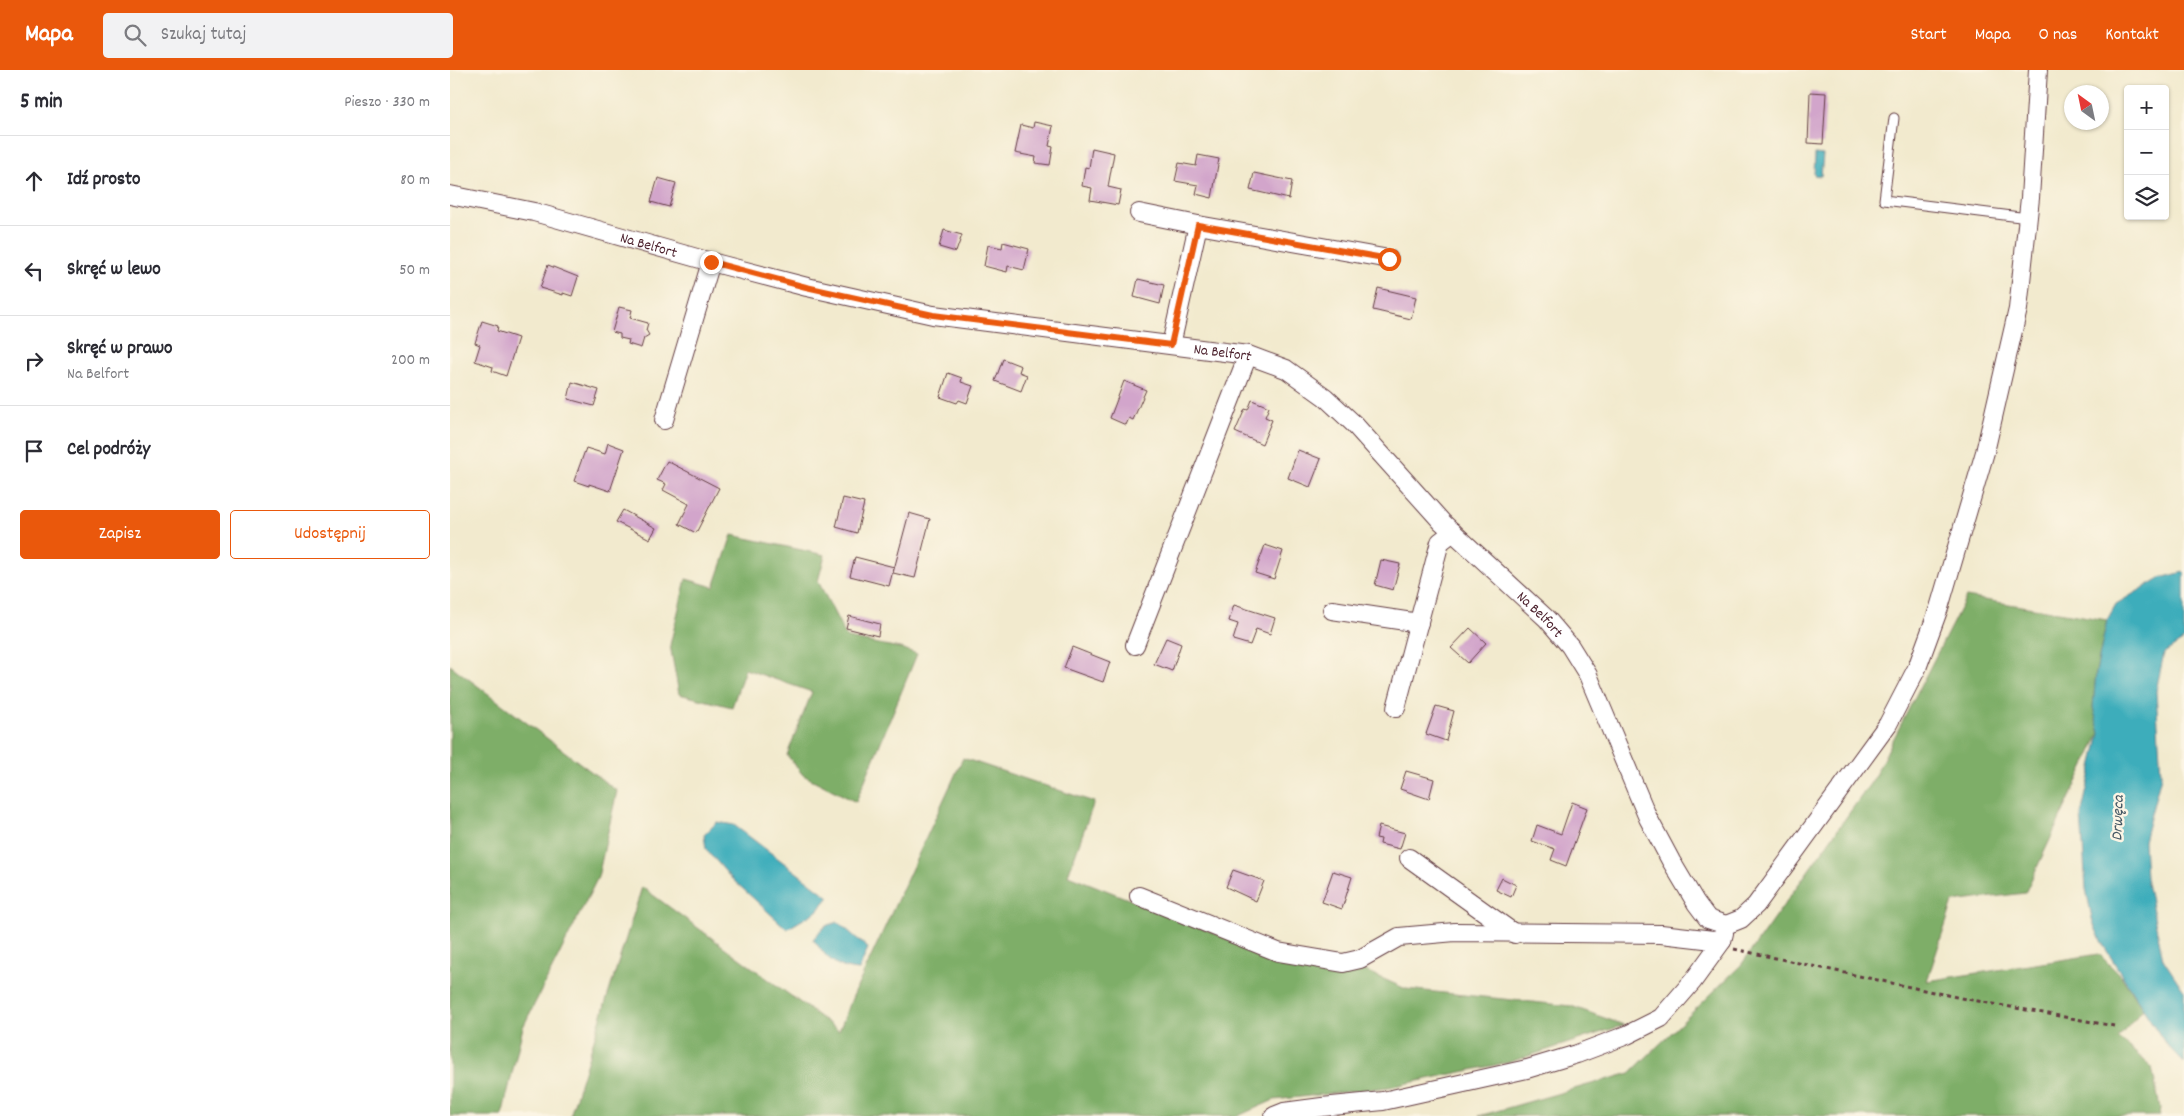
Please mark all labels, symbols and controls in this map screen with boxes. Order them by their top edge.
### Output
search box [103,13,453,58]
text: Mapa [25,18,73,52]
icon: search [121,21,149,49]
text: Szukaj tutaj [161,22,247,49]
text: Start [1910,23,1947,48]
text: Mapa [1975,23,2010,48]
text: O nas [2038,23,2077,48]
text: Kontakt [2105,23,2159,48]
north arrow [2064,85,2109,130]
map controls [2124,85,2169,220]
button: + [2124,85,2169,130]
text: 5 min [20,88,63,118]
text: Pieszo · 330 m [344,91,430,114]
button: − [2124,130,2169,175]
icon: ahead [20,167,48,195]
text: Idź prosto [67,167,140,194]
text: 80 m [400,169,430,192]
button: layers [2124,175,2169,220]
street label: Na Belfort [617,228,680,265]
route start [1378,248,1401,271]
route end [700,251,723,274]
icon: left [20,257,48,285]
text: Skręć w lewo [67,257,161,284]
text: 50 m [399,259,430,282]
text: Skręć w prawo [67,336,173,363]
street label: Na Belfort [1192,339,1255,369]
icon: right [20,347,48,375]
text: 200 m [391,349,430,372]
text: Na Belfort [67,363,129,386]
icon: arrive [20,437,48,465]
text: Cel podróży [67,437,150,464]
button: Zapisz [20,510,220,559]
button: Udostępnij [230,510,430,559]
street label: Na Belfort [1511,587,1568,644]
water label: Drwęca [2106,793,2131,841]

